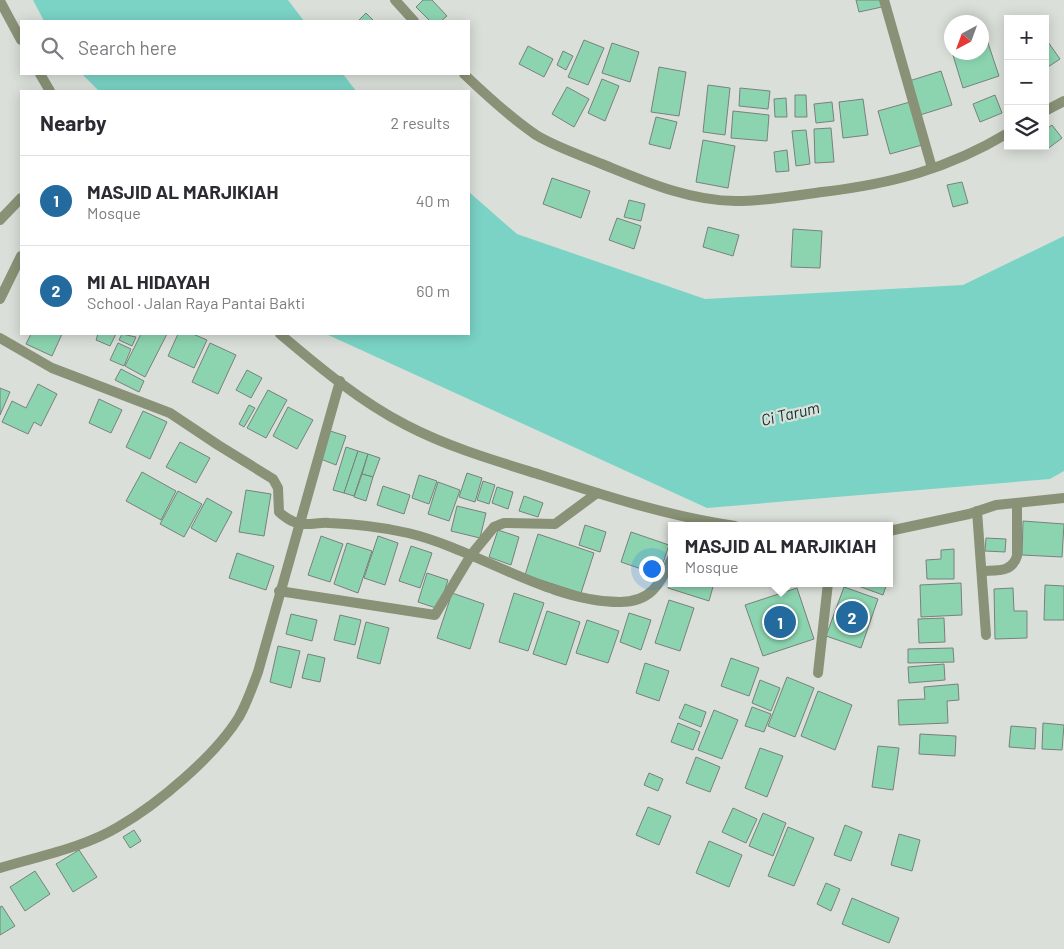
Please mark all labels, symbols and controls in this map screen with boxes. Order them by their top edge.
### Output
north arrow [944,15,989,60]
map controls [1004,15,1049,150]
button: + [1004,15,1049,60]
search box [20,20,470,75]
icon: search [38,34,66,62]
text: Search here [78,36,177,59]
button: − [1004,60,1049,105]
button: layers [1004,105,1049,150]
text: Nearby [40,110,106,135]
text: 2 results [391,113,450,132]
text: MASJID AL MARJIKIAH [87,180,279,203]
text: 1 [53,191,59,210]
text: 40 m [416,191,450,210]
text: Mosque [87,203,141,222]
text: MI AL HIDAYAH [87,270,210,293]
text: 2 [52,281,60,300]
text: 60 m [416,281,450,300]
text: School · Jalan Raya Pantai Bakti [87,293,305,312]
water label: Ci Tarum [759,397,821,429]
popup [668,522,893,587]
text: MASJID AL MARJIKIAH [685,534,876,557]
your location [639,556,665,582]
text: Mosque [685,557,739,576]
pin: 2 [836,598,868,636]
pin: 1 [764,603,796,641]

